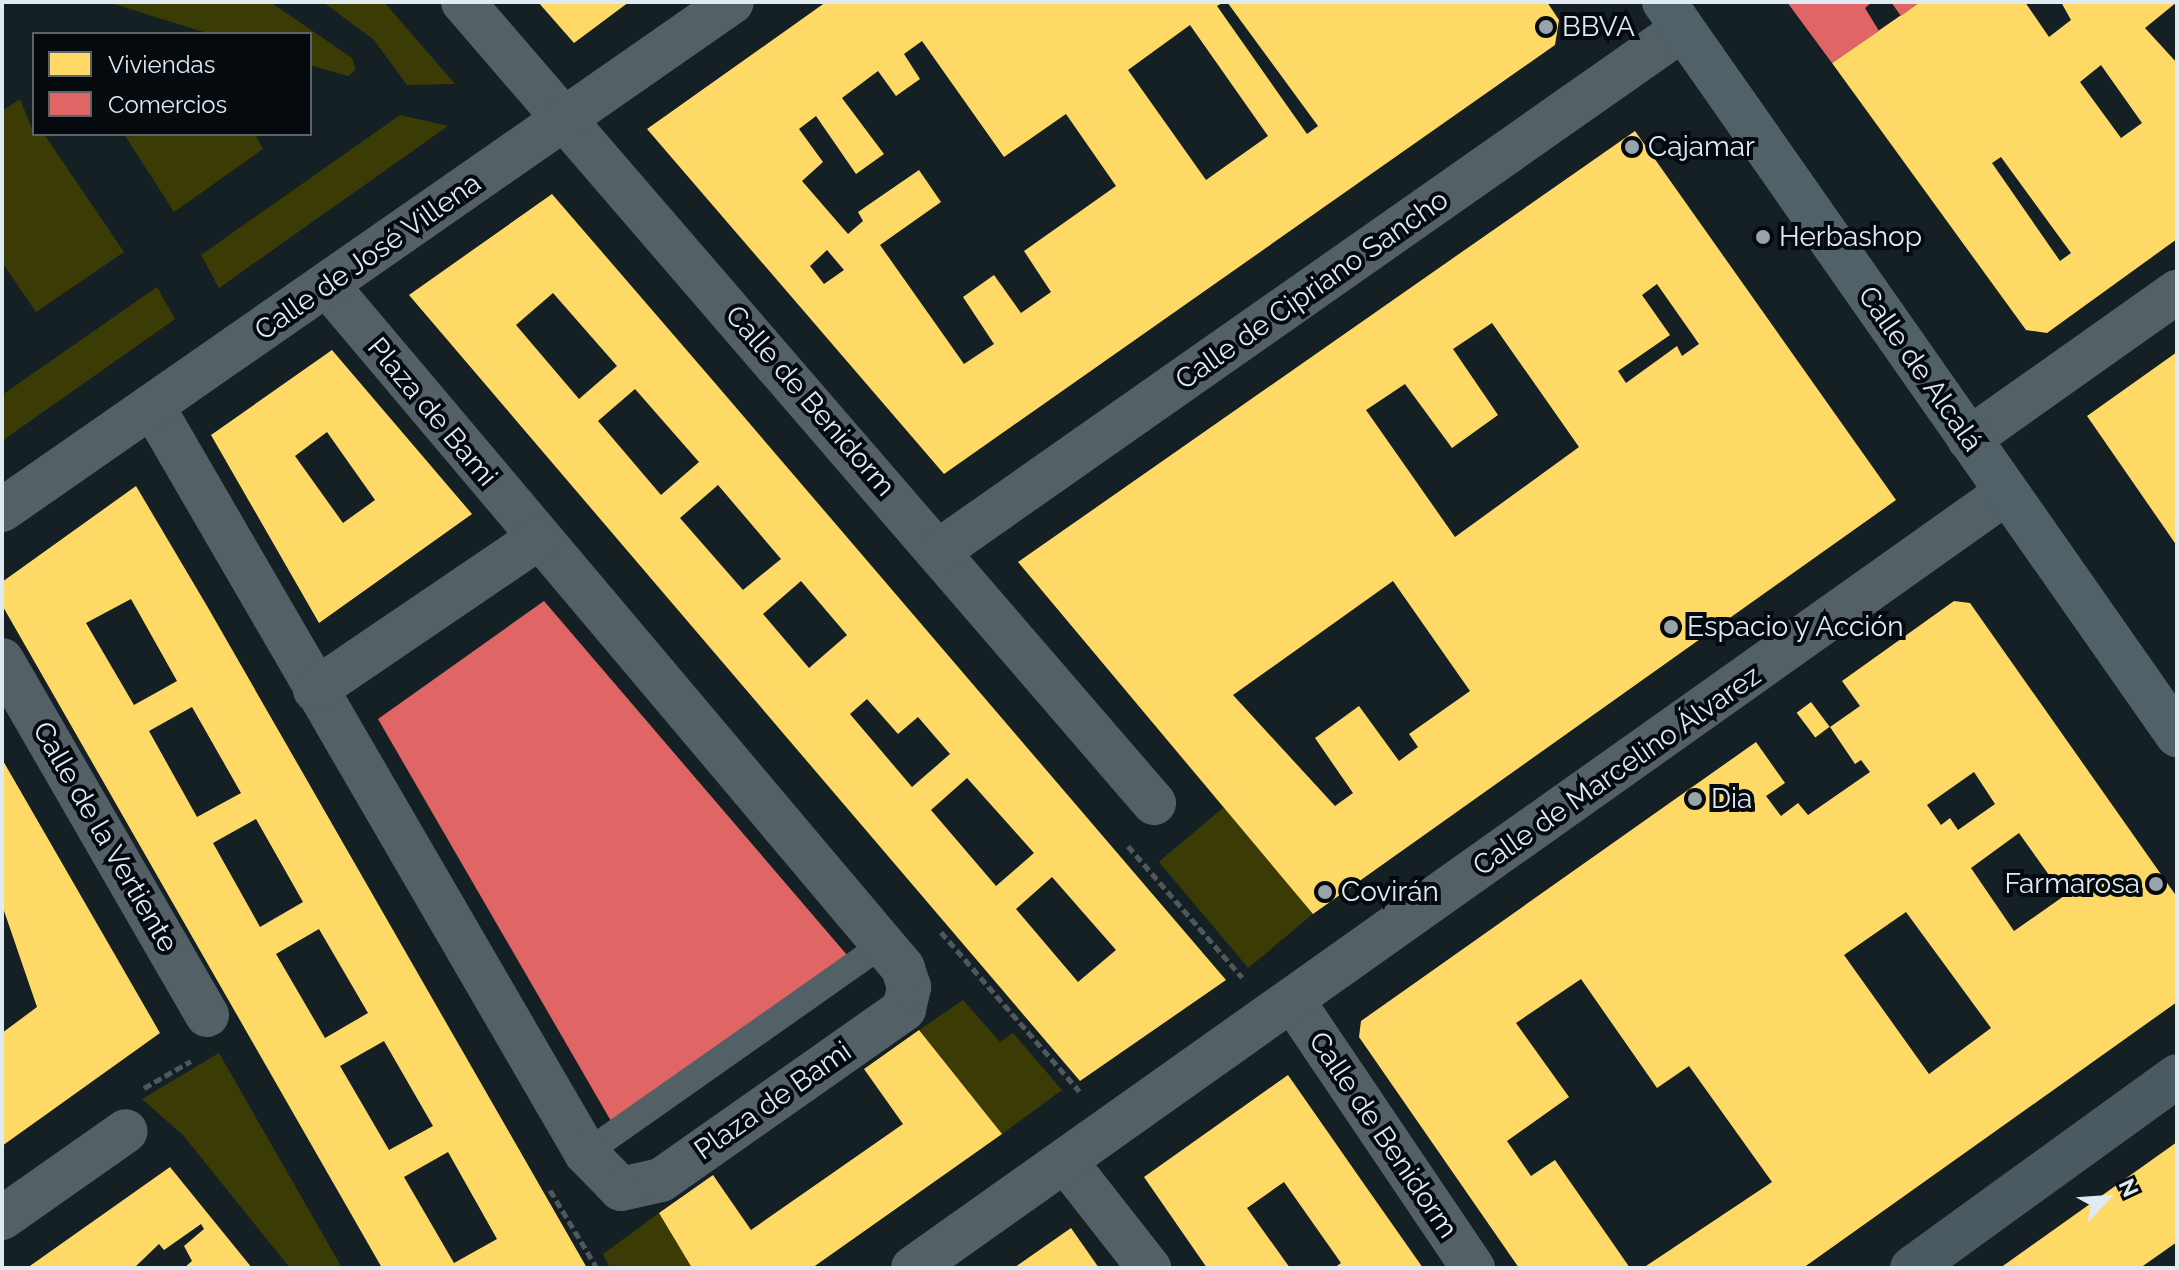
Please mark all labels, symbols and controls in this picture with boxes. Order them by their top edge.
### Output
place label: BBVA [1562,10,1635,44]
marker: BBVA [1537,18,1555,36]
legend [32,32,312,136]
text: Viviendas [108,50,215,79]
text: Comercios [108,90,227,119]
place label: Cajamar [1648,130,1755,164]
marker: Cajamar [1623,138,1641,156]
street label: Calle de José Villena [248,166,488,348]
street label: Calle de Cipriano Sancho [1169,183,1455,397]
place label: Herbashop [1779,220,1922,254]
marker: Herbashop [1754,228,1772,246]
street label: Calle de Alcalá [1851,280,1989,458]
street label: Calle de Benidorm [718,299,902,503]
street label: Plaza de Bami [360,331,504,493]
place label: Espacio y Acción [1687,610,1906,644]
marker: Espacio y Acción [1662,618,1680,636]
street label: Calle de Marcelino Álvarez [1466,659,1768,883]
street label: Calle de la Vertiente [25,715,185,959]
place label: Dia [1711,782,1752,816]
marker: Dia [1686,790,1704,808]
place label: Farmarosa [2004,867,2140,901]
place label: Covirán [1341,875,1439,909]
marker: Farmarosa [2147,875,2165,893]
marker: Covirán [1316,883,1334,901]
street label: Calle de Benidorm [1302,1026,1464,1244]
street label: Plaza de Bami [688,1035,858,1167]
north arrow [2067,1158,2147,1238]
text: N [2113,1175,2144,1201]

